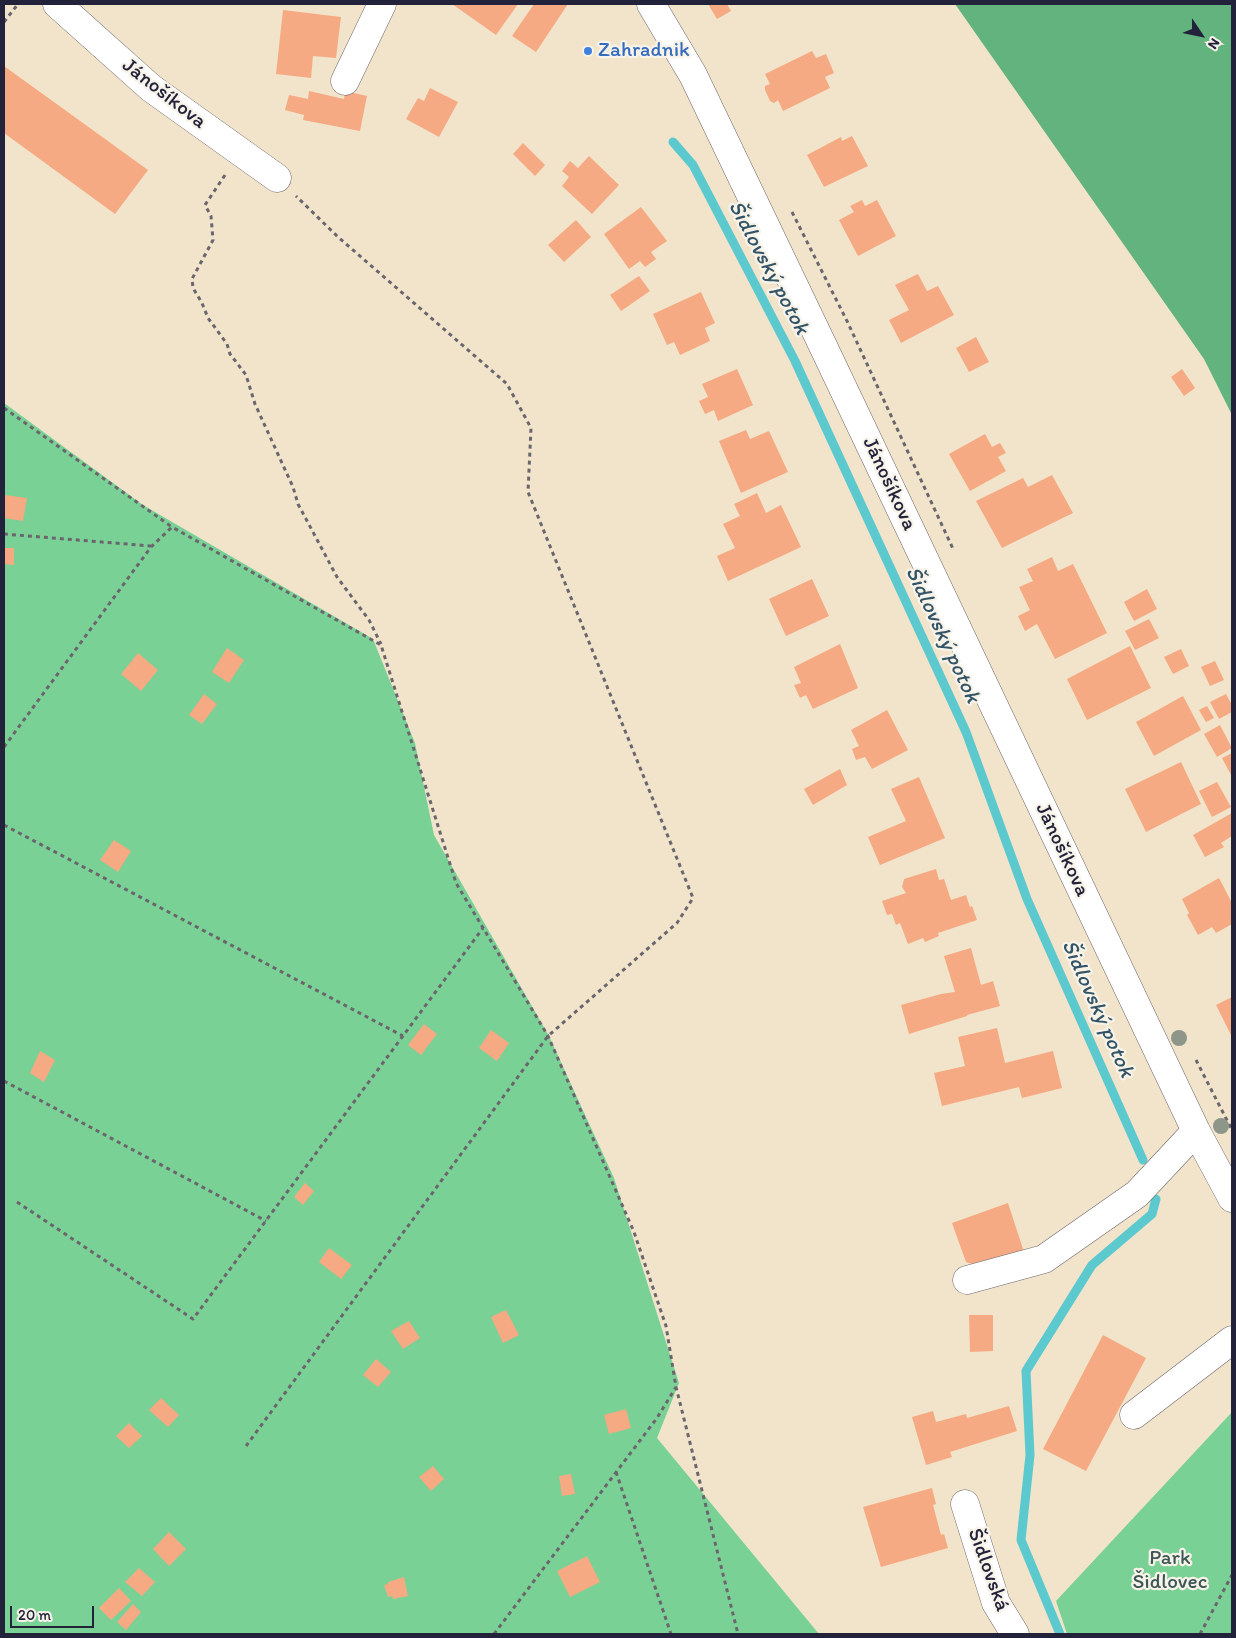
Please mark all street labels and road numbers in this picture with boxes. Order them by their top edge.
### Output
street label: Jánošíkova [117,53,211,135]
street label: Jánošíkova [856,433,922,535]
street label: Jánošíkova [1029,799,1095,901]
street label: Šidlovská [961,1525,1015,1615]

